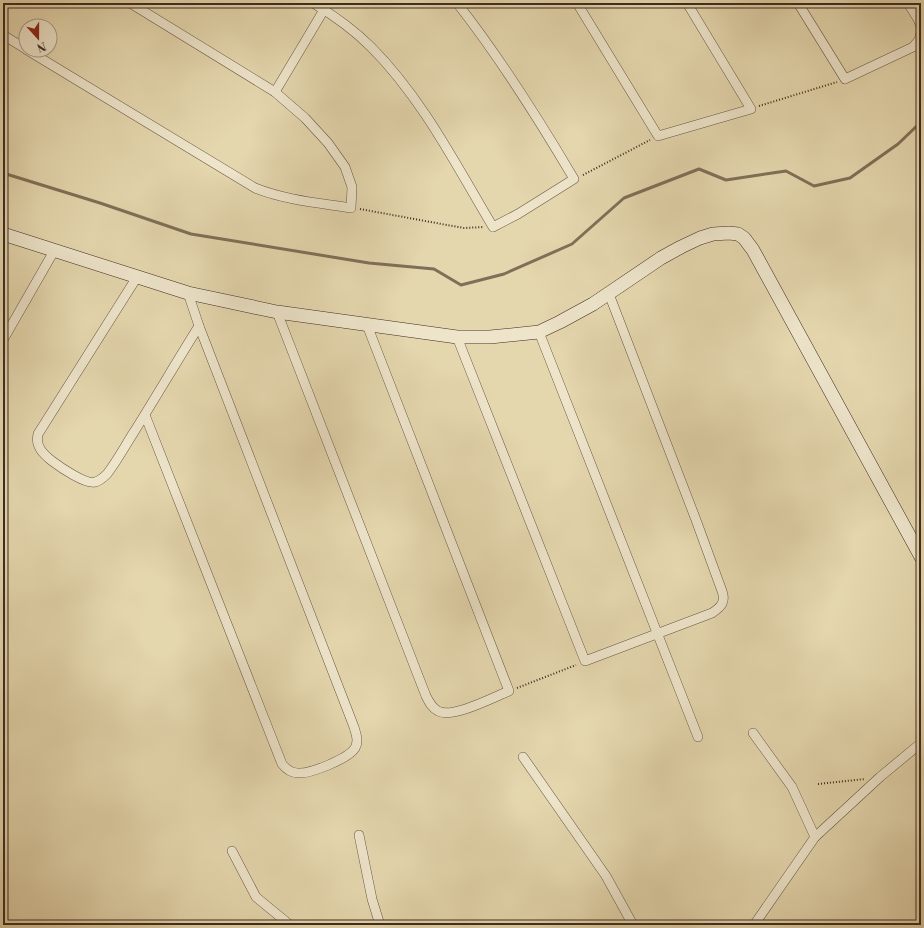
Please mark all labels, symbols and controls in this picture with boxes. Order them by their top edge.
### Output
north arrow [18,18,58,58]
text: N [34,38,48,55]

